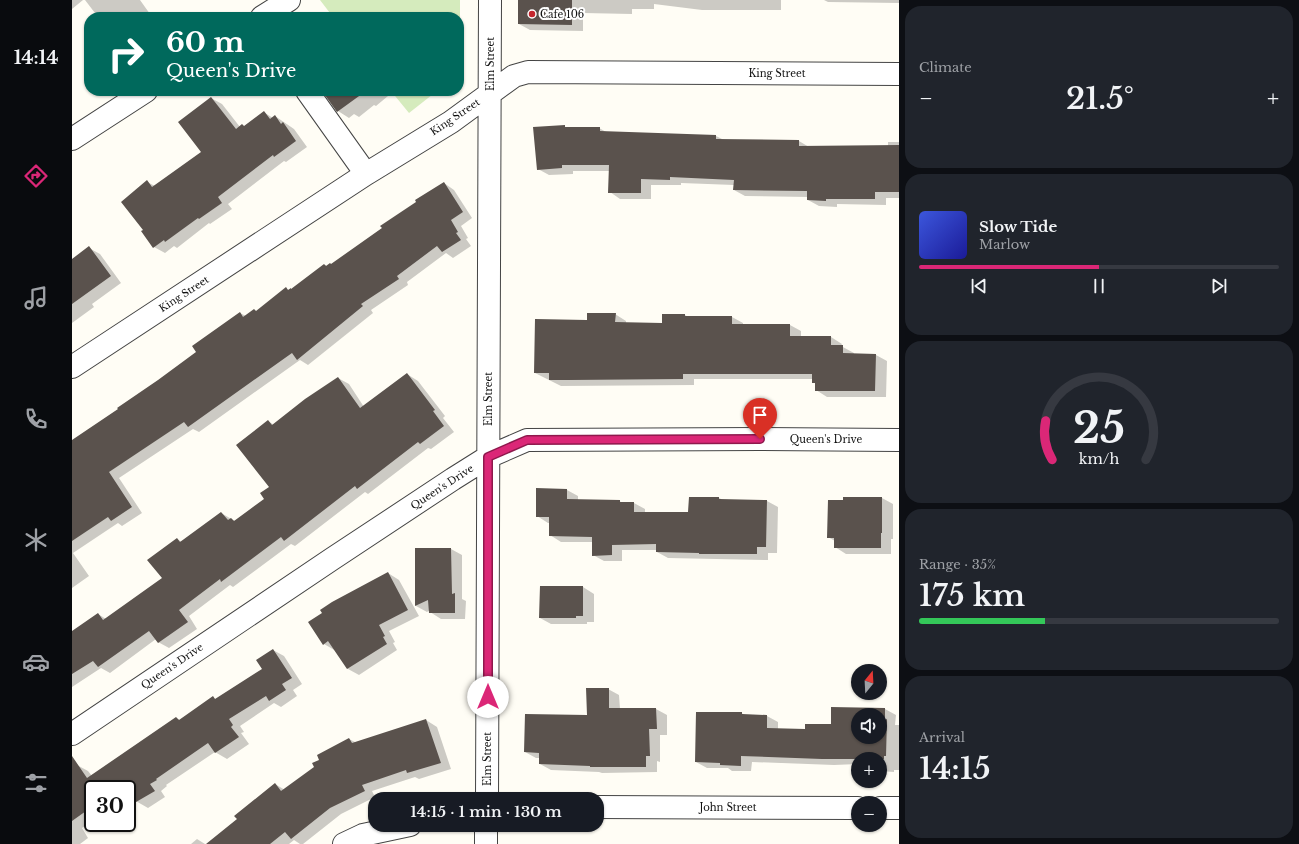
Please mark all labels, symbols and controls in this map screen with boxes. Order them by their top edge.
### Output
place label: Cafe 106 [540,8,584,21]
marker: Cafe 106 [527,9,537,19]
text: 60 m [166,25,244,60]
icon: right [100,28,152,80]
street label: Elm Street [484,37,497,91]
text: 14:14 [14,47,58,69]
text: Climate [919,59,972,76]
text: Queen's Drive [166,60,296,82]
street label: King Street [749,67,806,80]
text: 21.5° [1066,80,1134,117]
text: − [919,85,933,112]
text: + [1267,85,1279,112]
street label: King Street [428,96,482,138]
icon: directions [22,162,50,190]
text: Slow Tide [979,217,1057,236]
text: Marlow [979,236,1030,253]
street label: King Street [157,273,212,315]
icon: previous [968,275,990,297]
icon: pause [1088,275,1110,297]
icon: next [1208,275,1230,297]
icon: music [22,284,50,312]
street label: Elm Street [482,372,495,426]
pin [743,398,777,439]
text: 25 [1073,403,1125,454]
icon: arrive [749,404,771,426]
icon: phone [22,405,50,433]
street label: Queen's Drive [790,433,862,446]
text: km/h [1079,450,1119,468]
street label: Queen's Drive [408,462,476,512]
icon: climate [22,526,50,554]
text: Range · 35% [919,556,996,573]
text: 175 km [919,577,1025,614]
street label: Queen's Drive [138,640,206,692]
icon: car [22,648,50,676]
north arrow [851,664,887,700]
map controls [851,664,887,832]
position arrow [467,676,509,718]
button: sound [851,708,887,744]
text: Arrival [919,729,965,746]
street label: Elm Street [481,732,494,786]
text: 14:15 [919,750,991,787]
button: + [851,752,887,788]
icon: filters [22,769,50,797]
speed limit sign: 30 [84,780,136,832]
button: − [851,796,887,832]
street label: John Street [698,801,757,814]
text: 14:15 · 1 min · 130 m [410,802,562,821]

